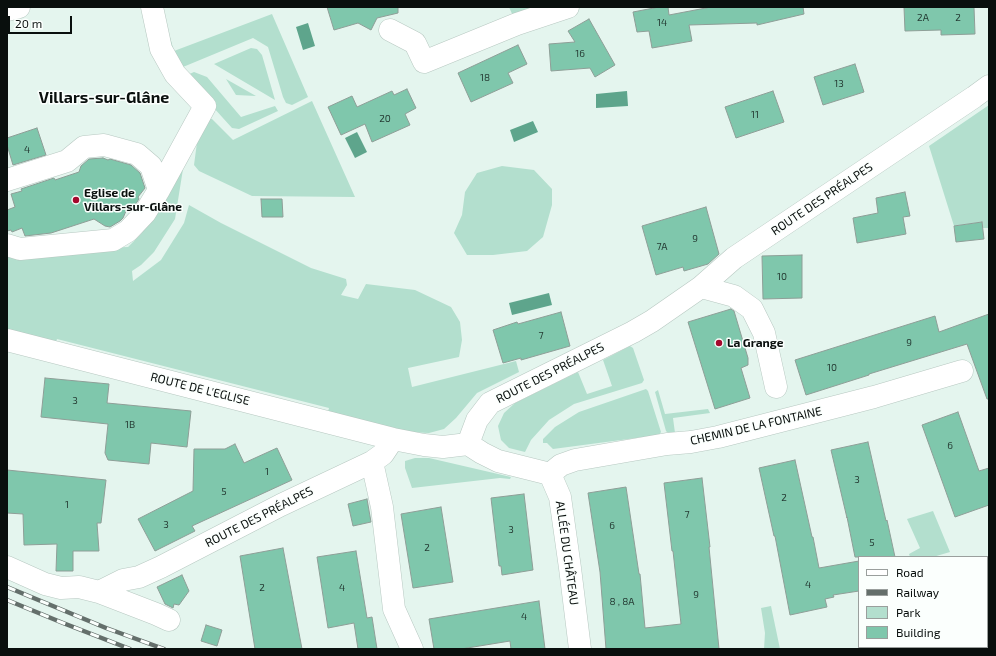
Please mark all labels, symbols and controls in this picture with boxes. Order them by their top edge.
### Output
scale bar [10,8,74,34]
house number: 2A [917,12,929,24]
house number: 2 [955,12,961,24]
text: 20 m [15,16,42,30]
house number: 14 [657,17,667,29]
house number: 16 [575,48,585,60]
house number: 18 [480,72,490,84]
house number: 13 [834,78,844,90]
district label: Villars-sur-Glâne [39,88,169,108]
house number: 11 [751,109,759,121]
house number: 20 [379,113,391,125]
house number: 4 [24,144,30,156]
street label: ROUTE DES PRÉALPES [769,160,875,238]
place label: Eglise de Villars-sur-Glâne [84,186,182,214]
marker: Eglise de Villars-sur-Glâne [71,195,81,205]
house number: 9 [692,233,698,245]
house number: 7A [657,241,667,253]
house number: 10 [777,271,787,283]
house number: 7 [538,330,544,342]
place label: La Grange [727,336,783,350]
house number: 9 [906,337,912,349]
marker: La Grange [714,338,724,348]
street label: ROUTE DES PRÉALPES [494,340,606,406]
house number: 10 [827,362,837,374]
street label: ROUTE DE L'EGLISE [149,370,251,408]
house number: 3 [72,395,78,407]
street label: CHEMIN DE LA FONTAINE [689,404,823,448]
house number: 1B [125,419,135,431]
house number: 6 [947,440,953,452]
house number: 1 [265,466,269,478]
house number: 3 [854,474,860,486]
street label: ROUTE DES PRÉALPES [203,484,315,550]
house number: 5 [221,486,227,498]
house number: 2 [781,492,787,504]
house number: 1 [65,499,69,511]
street label: ALLÉE DU CHÂTEAU [553,500,581,606]
house number: 7 [684,509,690,521]
house number: 3 [163,519,169,531]
house number: 6 [609,520,615,532]
house number: 3 [508,524,514,536]
house number: 5 [869,537,875,549]
house number: 2 [424,542,430,554]
legend [858,556,988,648]
text: Road [896,565,924,579]
house number: 4 [805,579,811,591]
house number: 2 [259,582,265,594]
house number: 4 [339,582,345,594]
text: Railway [896,585,939,599]
house number: 9 [693,589,699,601]
house number: 8 , 8A [609,596,635,608]
text: Park [896,605,921,619]
house number: 4 [521,611,527,623]
text: Building [896,625,940,639]

